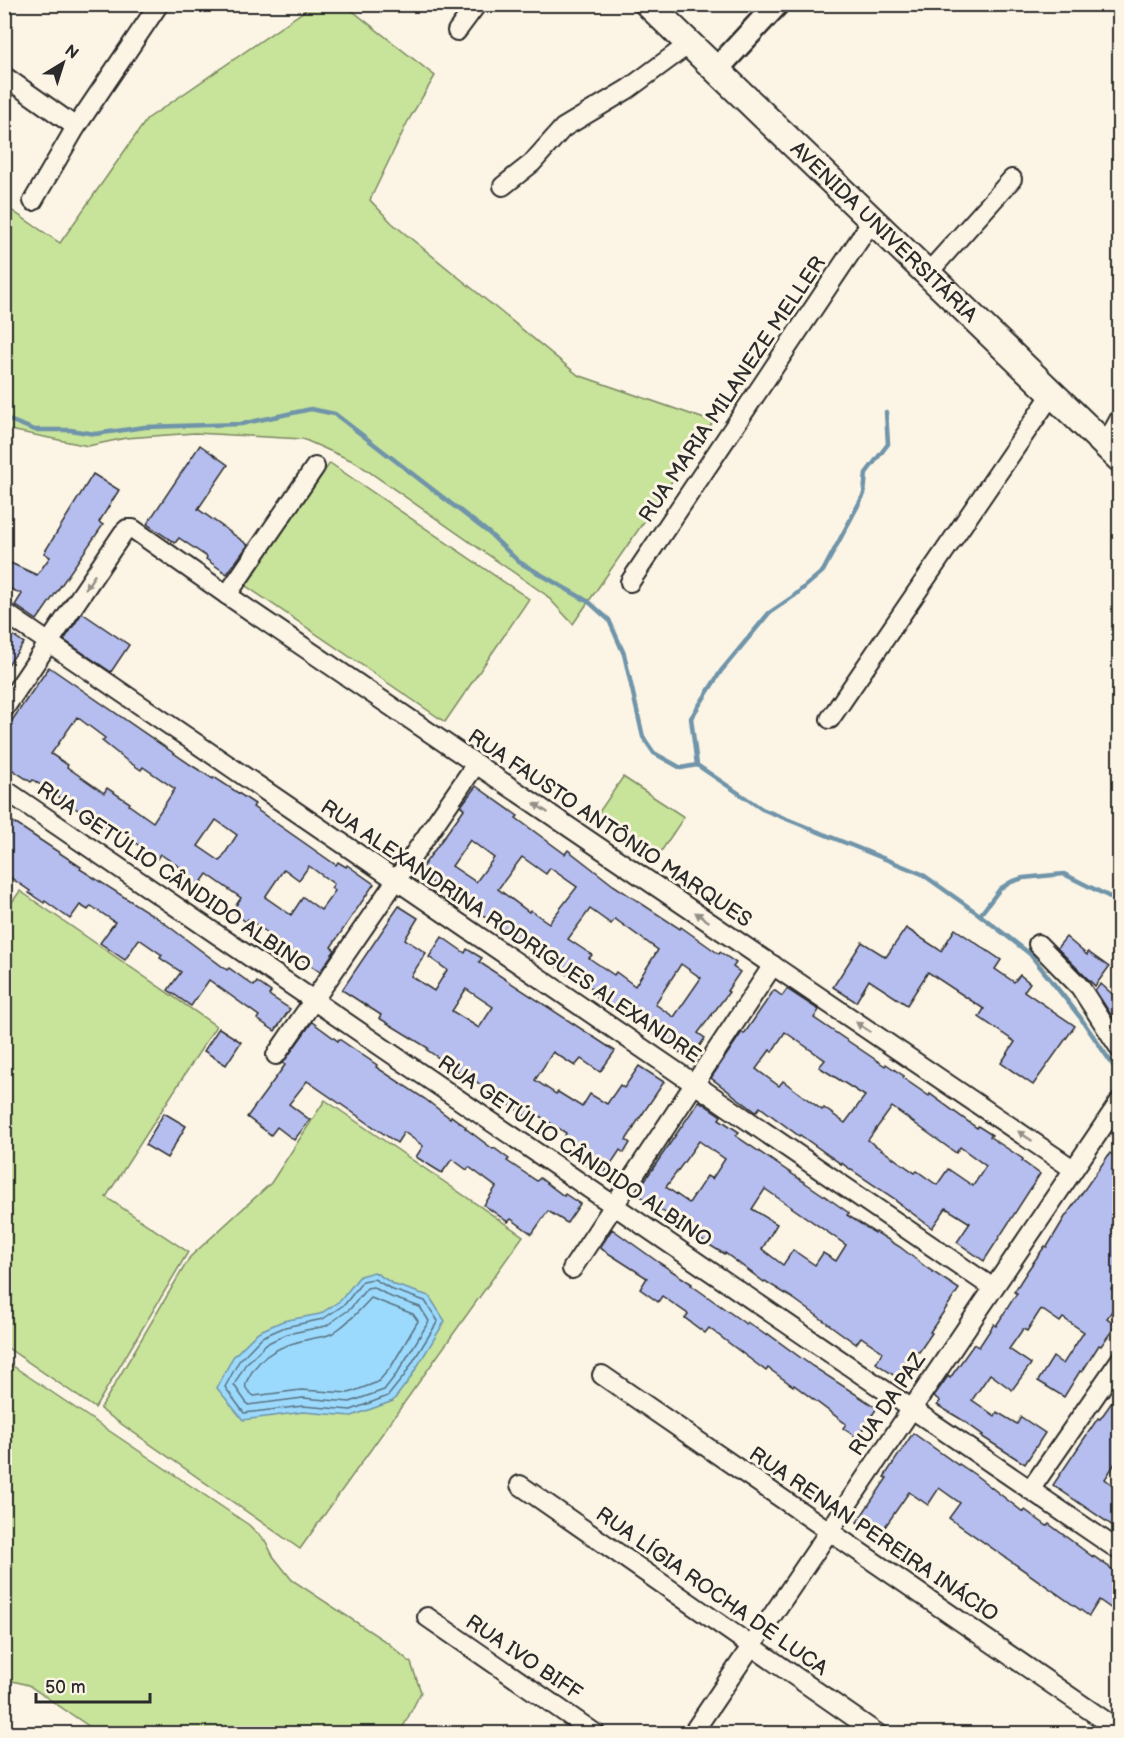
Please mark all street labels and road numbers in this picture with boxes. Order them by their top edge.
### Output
street label: AVENIDA UNIVERSITÁRIA [785,136,983,328]
street label: RUA MARIA MILANEZE MELLER [634,251,831,527]
street label: RUA FAUSTO ANTÔNIO MARQUES [463,724,756,933]
street label: RUA GETÚLIO CÂNDIDO ALBINO [32,776,315,979]
street label: RUA ALEXANDRINA RODRIGUES ALEXANDRE [316,794,705,1068]
street label: RUA GETÚLIO CÂNDIDO ALBINO [433,1050,716,1253]
street label: RUA DA PAZ [844,1348,931,1461]
street label: RUA RENAN PEREIRA INÁCIO [744,1442,1003,1627]
street label: RUA LÍGIA ROCHA DE LUCA [591,1502,833,1681]
street label: RUA IVO BIFF [461,1609,587,1706]

